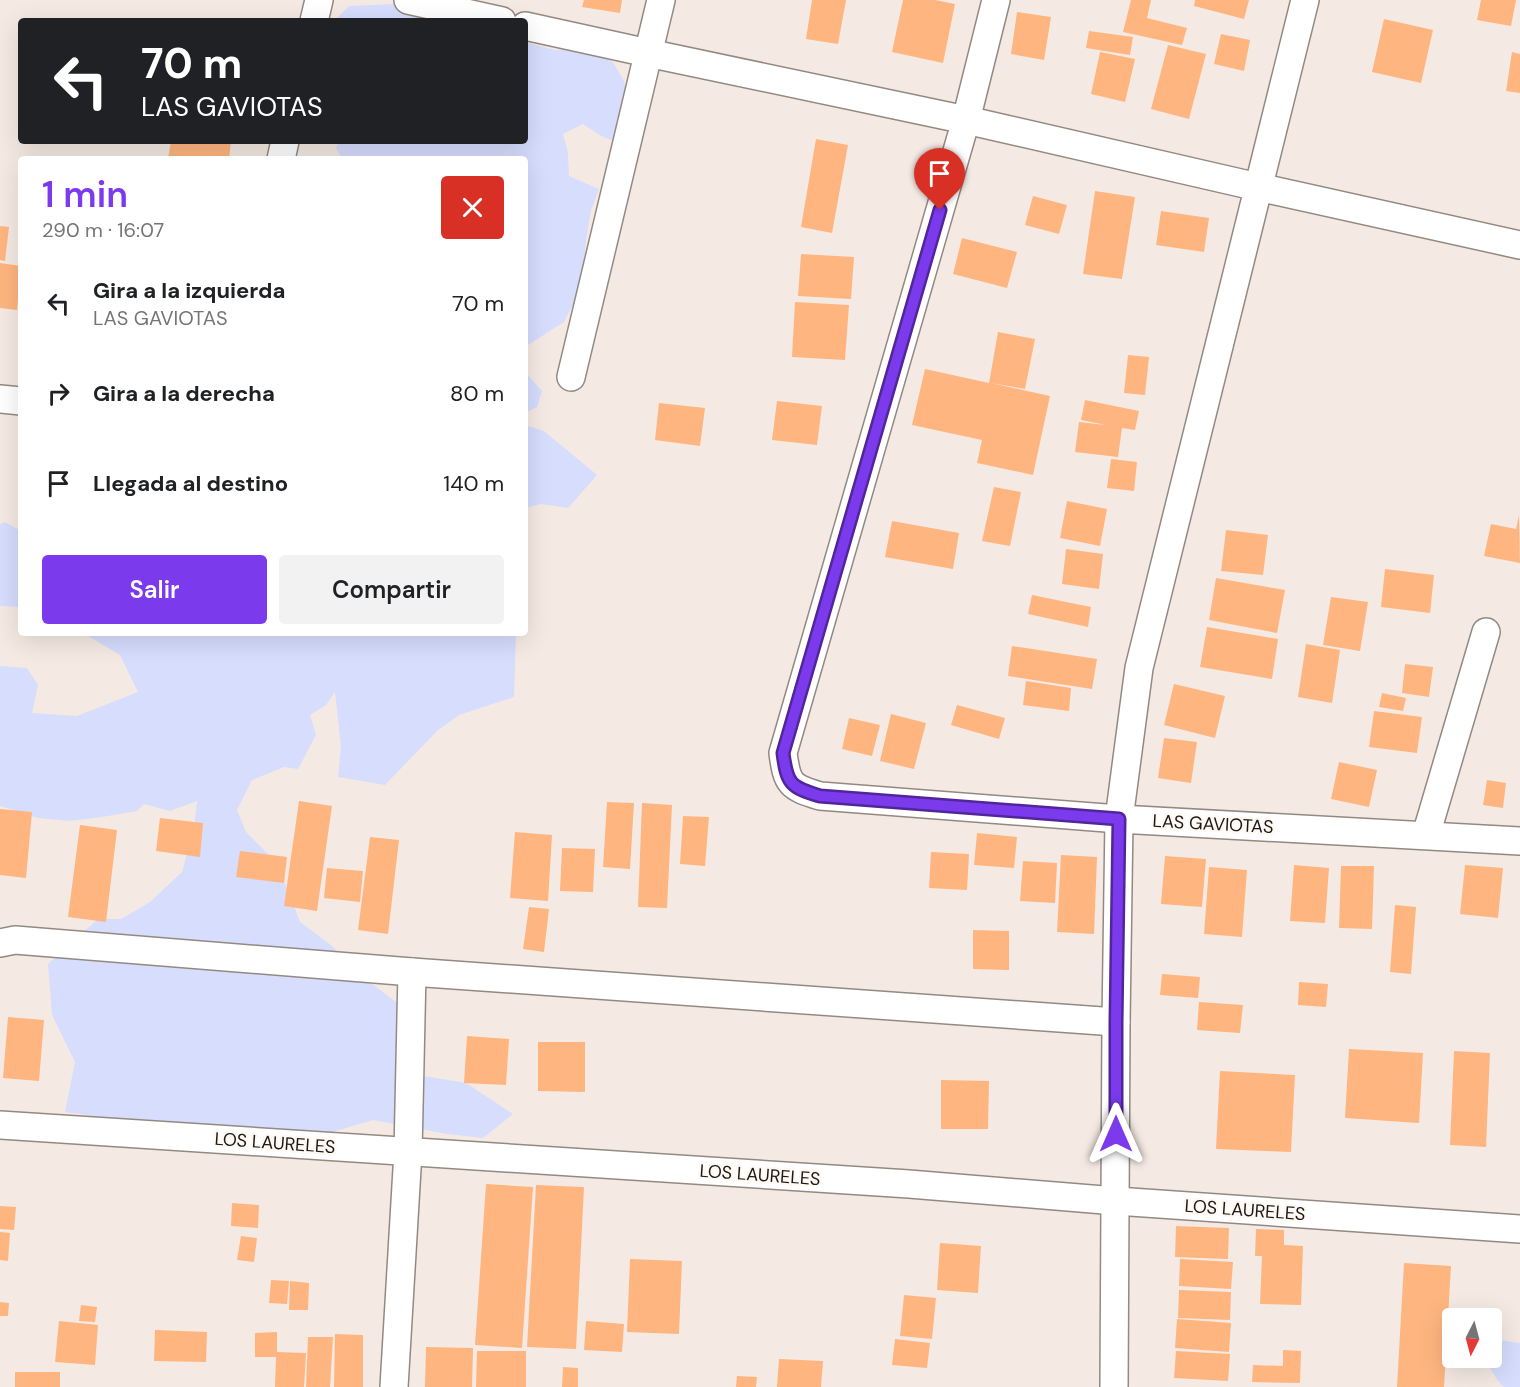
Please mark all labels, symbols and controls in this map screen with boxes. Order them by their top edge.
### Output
text: 70 m [141,36,242,91]
icon: left [42,42,120,120]
text: LAS GAVIOTAS [141,89,323,124]
pin [914,148,965,210]
icon: arrive [923,157,956,190]
text: 1 min [42,171,128,218]
button: close [441,176,504,239]
text: 290 m · 16:07 [42,217,164,243]
text: Gira a la izquierda [93,276,285,305]
icon: left [42,287,75,320]
text: 70 m [452,289,504,318]
text: LAS GAVIOTAS [93,305,228,331]
icon: right [42,377,75,410]
text: Gira a la derecha [93,379,275,408]
text: 80 m [450,379,504,408]
icon: arrive [42,467,75,500]
text: Llegada al destino [93,469,288,498]
text: 140 m [443,469,504,498]
button: Salir [42,555,267,624]
button: Compartir [279,555,504,624]
street label: LAS GAVIOTAS [1152,809,1274,839]
position arrow [1084,1102,1148,1166]
street label: LOS LAURELES [214,1127,336,1159]
street label: LOS LAURELES [699,1159,821,1191]
street label: LOS LAURELES [1184,1194,1306,1226]
north arrow [1442,1308,1502,1368]
map controls [1442,1308,1502,1368]

